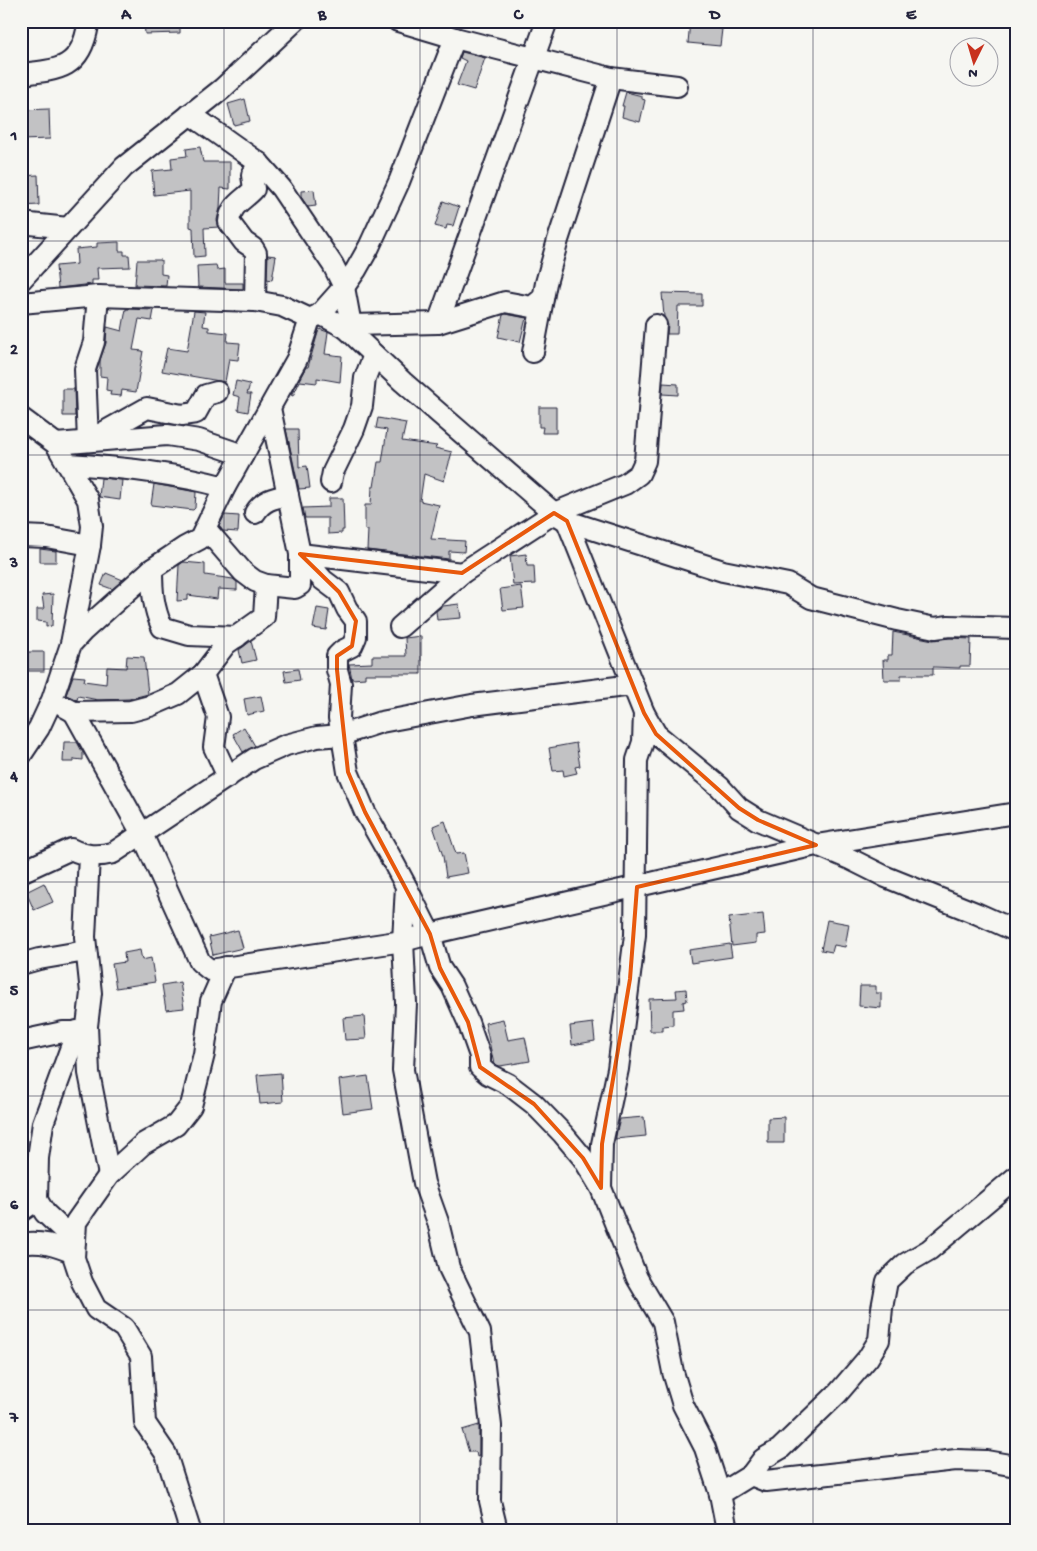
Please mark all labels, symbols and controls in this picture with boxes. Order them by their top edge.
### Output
text: A [120,7,132,26]
text: B [317,7,327,26]
text: C [513,7,524,26]
text: D [708,7,721,26]
text: E [906,7,917,26]
north arrow [950,38,1000,88]
text: N [968,64,978,81]
text: 1 [10,128,17,147]
text: 2 [10,342,18,361]
text: 3 [9,555,18,574]
text: 4 [9,769,18,788]
text: 5 [10,983,19,1002]
text: 6 [10,1197,19,1216]
text: 7 [9,1410,19,1429]

